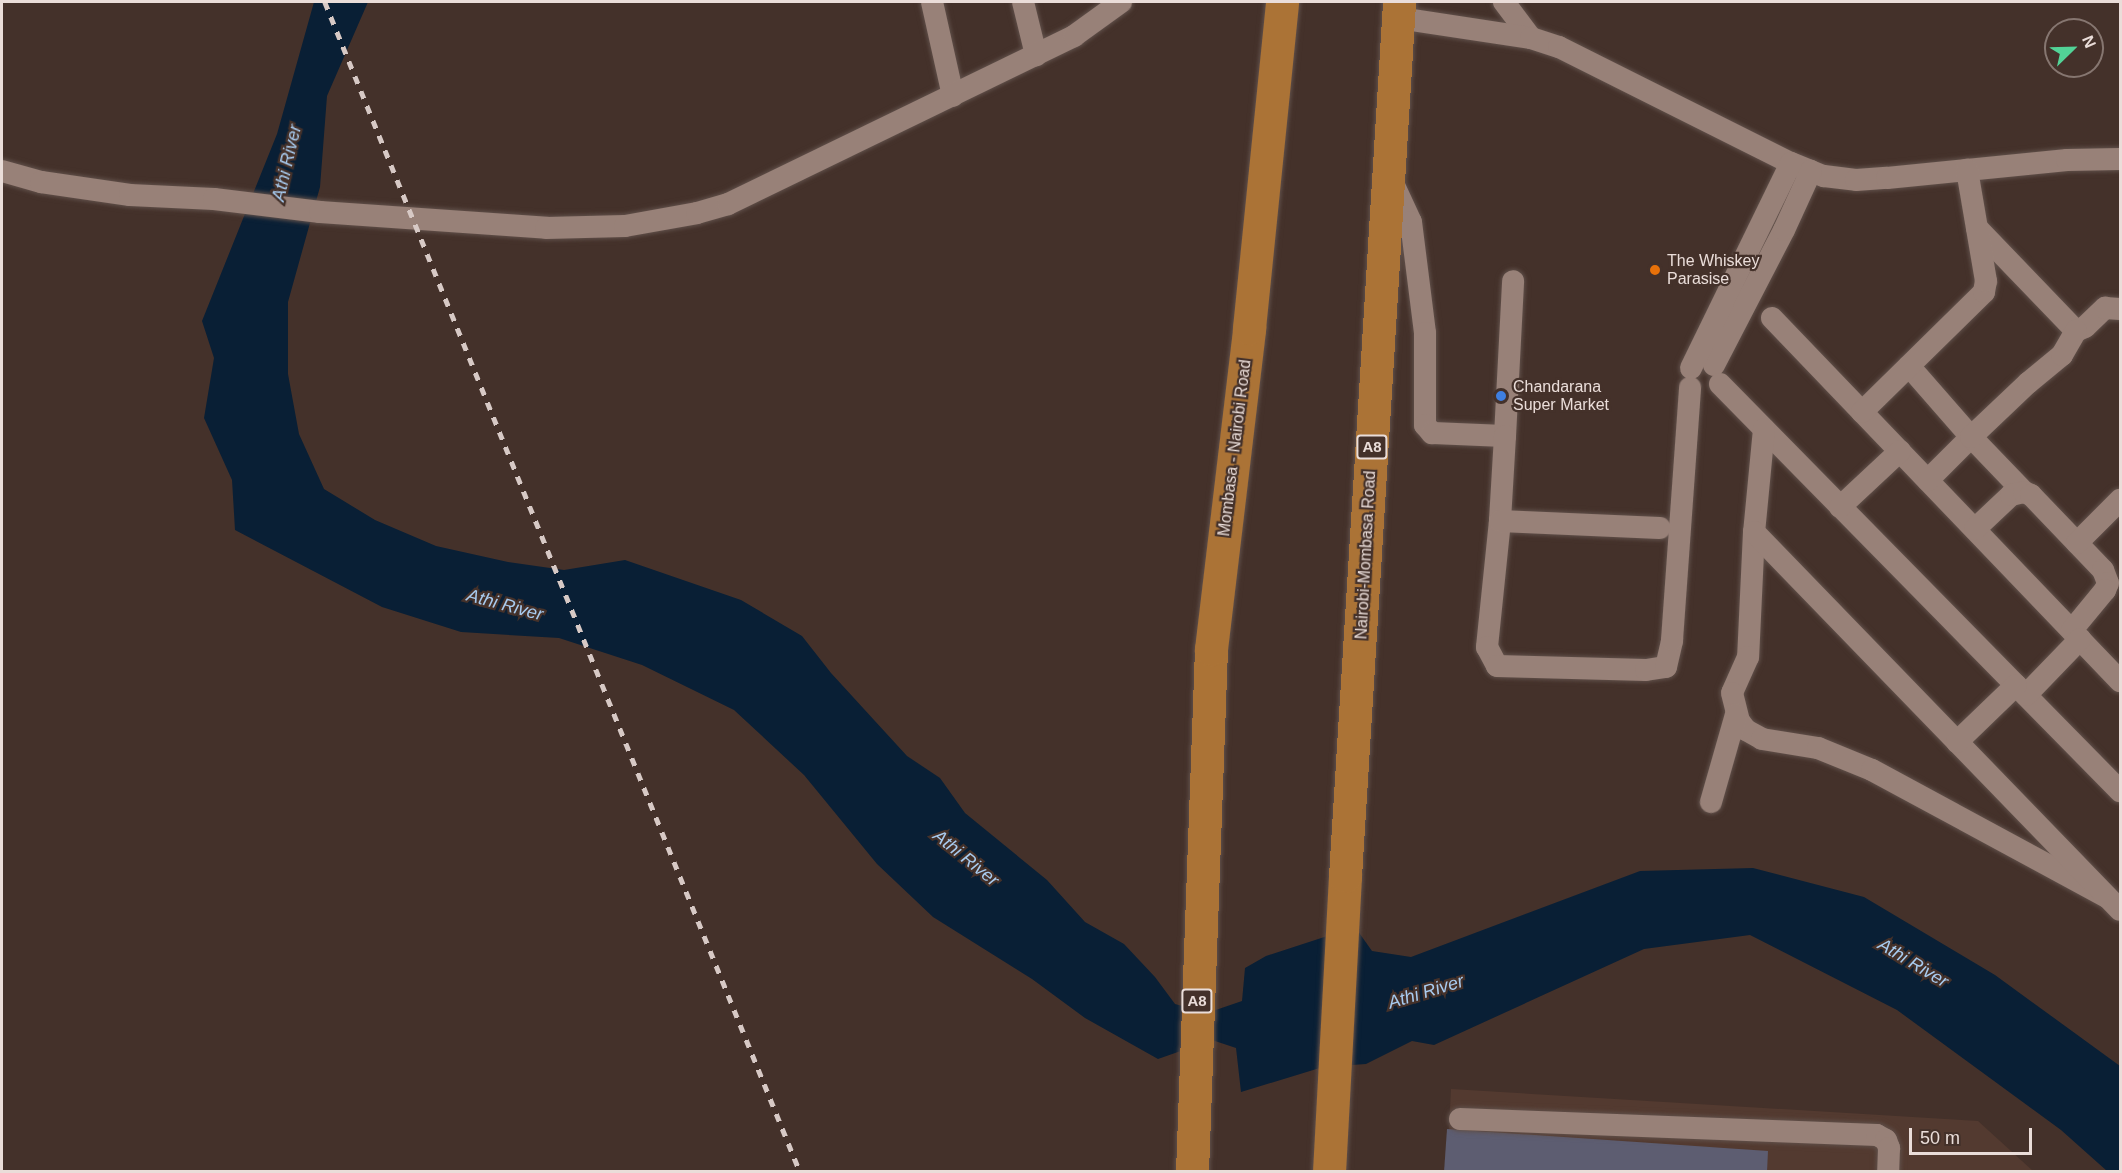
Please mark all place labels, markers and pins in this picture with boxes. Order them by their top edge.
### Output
place label: The Whiskey Parasise [1667,251,1759,289]
marker: The Whiskey Parasise [1648,263,1662,277]
place label: Chandarana Super Market [1513,377,1609,415]
marker: Chandarana Super Market [1494,389,1508,403]

